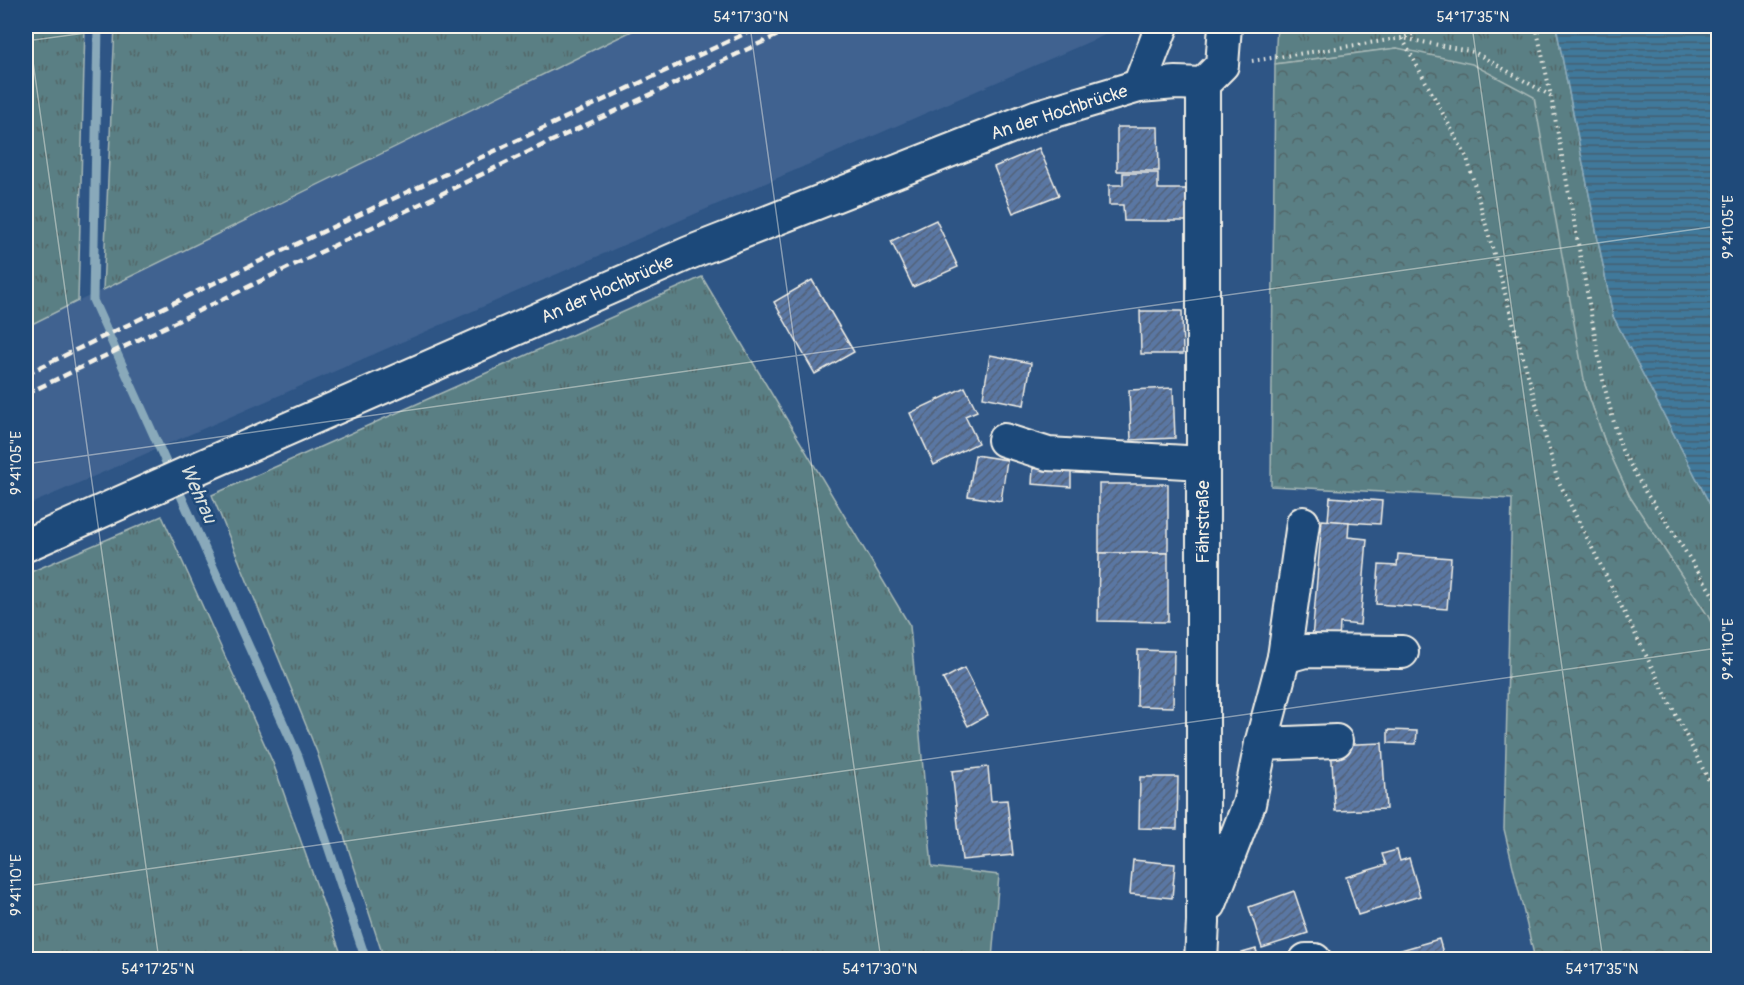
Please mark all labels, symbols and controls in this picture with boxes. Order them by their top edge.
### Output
text: 54°17'30"N [713,8,789,27]
text: 54°17'35"N [1437,8,1509,27]
street label: An der Hochbrücke [988,79,1131,145]
text: 9°41'05"E [1719,195,1738,259]
street label: An der Hochbrücke [537,250,677,329]
text: 9°41'05"E [7,431,26,495]
water label: Wehrau [174,460,223,529]
street label: Fährstraße [1192,480,1215,564]
text: 9°41'10"E [1719,618,1738,680]
text: 9°41'10"E [7,854,26,916]
text: 54°17'25"N [122,960,194,979]
text: 54°17'30"N [842,960,918,979]
text: 54°17'35"N [1566,960,1638,979]

